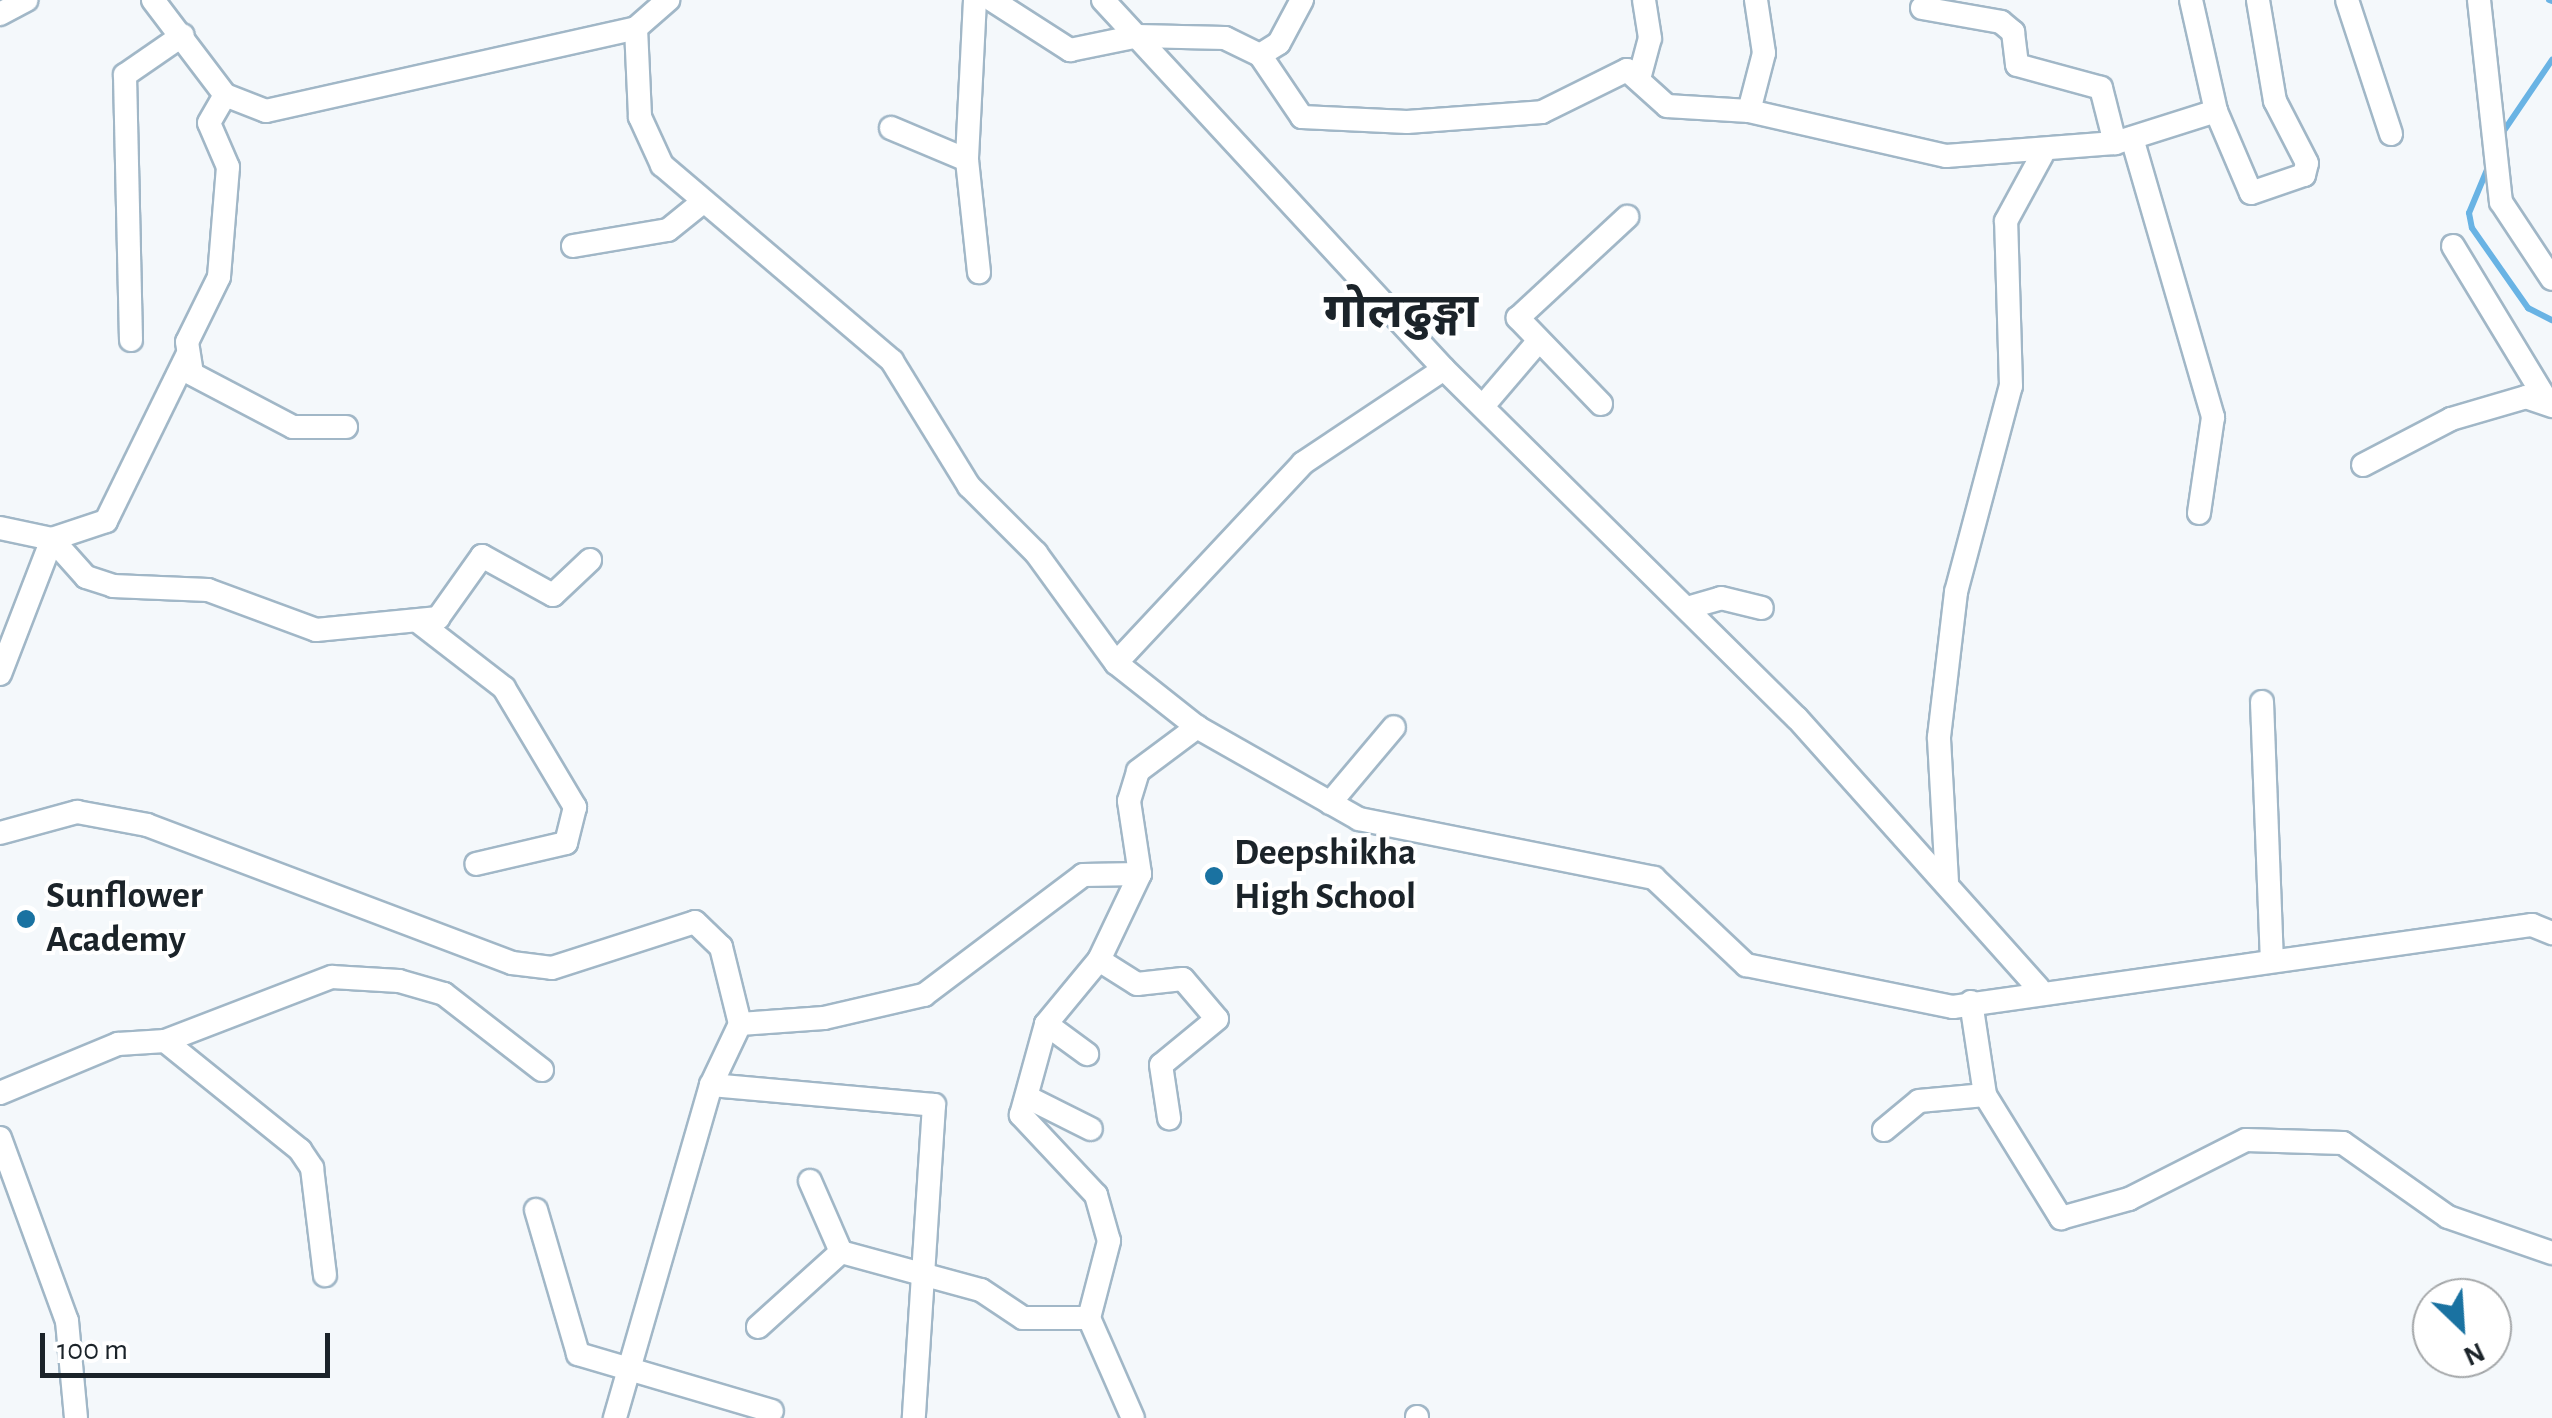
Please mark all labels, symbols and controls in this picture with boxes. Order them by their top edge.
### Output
district label: गोलढुङ्गा [1324,285,1478,343]
place label: Deepshikha High School [1234,831,1416,921]
marker: Deepshikha High School [1203,865,1225,887]
place label: Sunflower Academy [46,874,203,964]
marker: Sunflower Academy [15,908,37,930]
north arrow [2412,1278,2512,1378]
scale bar [45,1313,335,1375]
text: 100 m [57,1335,128,1365]
text: N [2459,1337,2489,1370]

